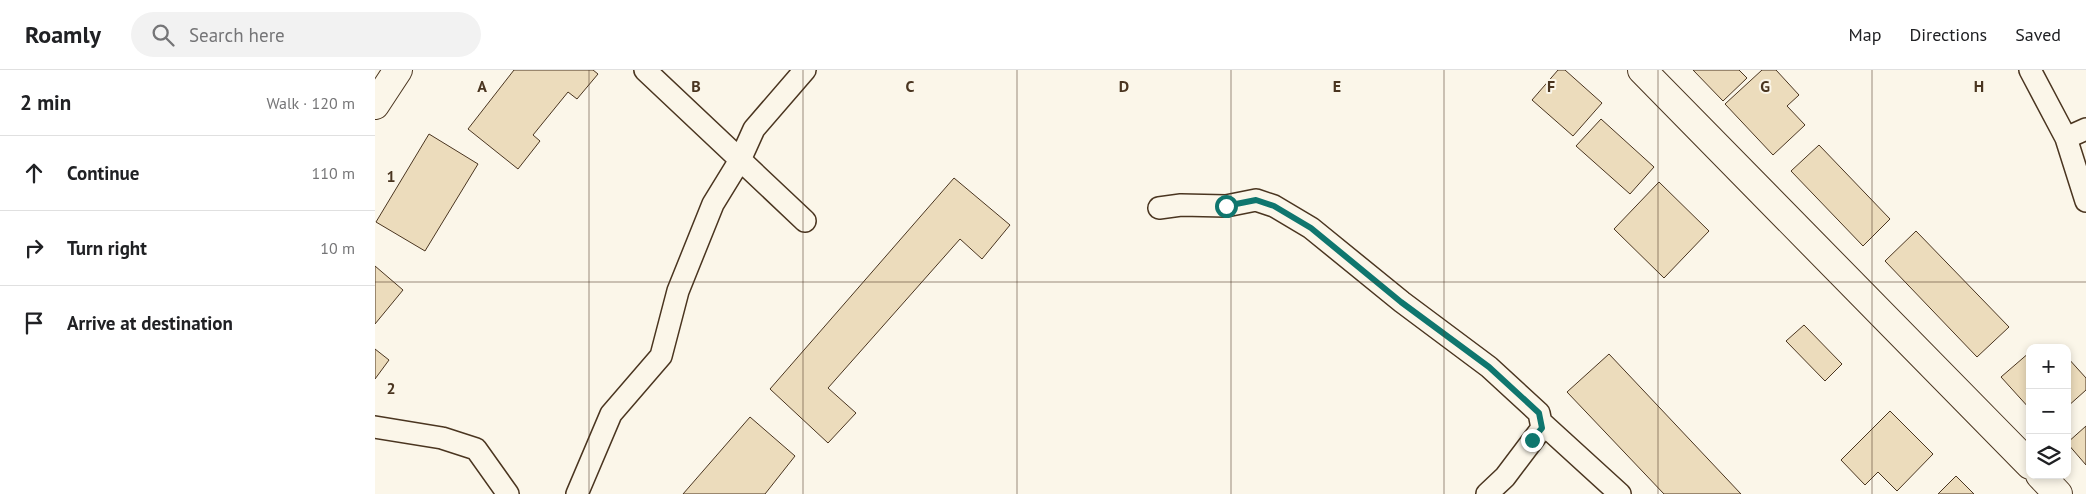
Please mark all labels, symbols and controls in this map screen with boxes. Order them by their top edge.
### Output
search box [131,12,481,57]
text: Roamly [25,19,101,50]
icon: search [149,21,177,49]
text: Search here [189,23,285,47]
text: Map [1849,23,1881,46]
text: Directions [1909,23,1987,46]
text: Saved [2015,23,2061,46]
text: A [477,76,487,96]
text: B [691,76,701,96]
text: C [906,76,915,96]
text: D [1119,76,1129,96]
text: E [1333,76,1341,96]
text: F [1547,76,1555,96]
text: G [1760,76,1770,96]
text: H [1974,76,1984,96]
text: 2 min [20,89,71,116]
text: Walk · 120 m [266,93,355,113]
icon: ahead [20,159,48,187]
text: Continue [67,161,139,185]
text: 110 m [312,163,355,183]
text: 1 [386,166,396,186]
route start [1215,195,1238,218]
icon: right [20,234,48,262]
text: Turn right [67,236,147,260]
text: 10 m [320,238,355,258]
icon: arrive [20,309,48,337]
text: Arrive at destination [67,311,233,335]
map controls [2026,344,2071,479]
button: + [2026,344,2071,389]
text: 2 [386,378,396,398]
button: − [2026,389,2071,434]
route end [1521,429,1544,452]
button: layers [2026,434,2071,479]

